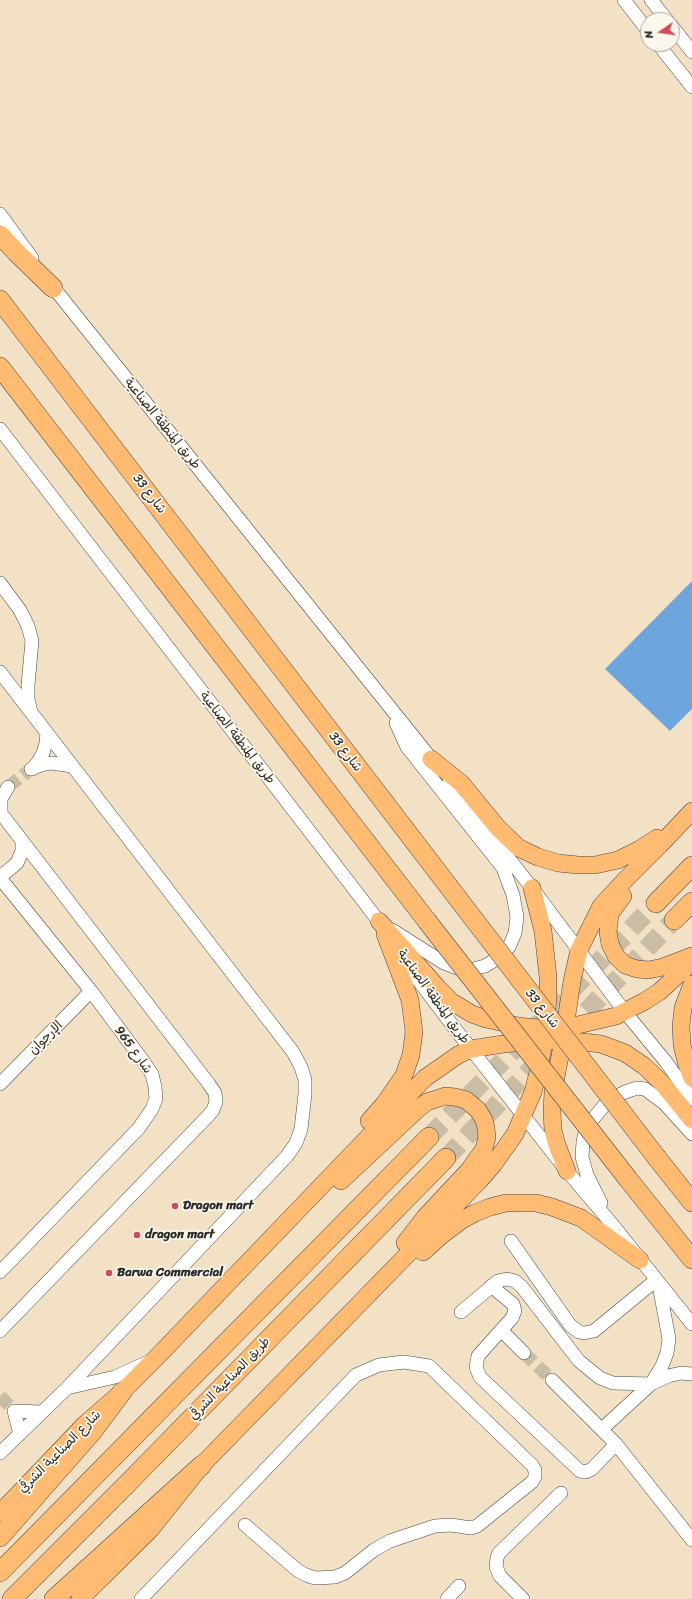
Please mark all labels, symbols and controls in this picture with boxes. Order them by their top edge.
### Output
north arrow [640,12,680,52]
text: N [639,29,659,40]
street label: طريق المنطقة الصناعية [120,375,204,473]
street label: شارع 33 [129,471,169,517]
street label: طريق المنطقة الصناعية [196,689,278,787]
street label: شارع 33 [325,729,365,775]
street label: طريق المنطقة الصناعية [393,947,473,1047]
street label: شارع 33 [522,986,562,1032]
street label: الإرجوان [26,1018,66,1058]
street label: شارع 965 [111,1023,155,1077]
place label: Dragon mart [183,1198,253,1214]
marker: Dragon mart [170,1201,180,1211]
place label: dragon mart [145,1227,214,1243]
marker: dragon mart [132,1230,142,1240]
place label: Barwa Commercial [117,1265,223,1281]
marker: Barwa Commercial [104,1268,114,1278]
street label: طريق الصناعية الشرقي [186,1334,274,1424]
street label: شارع الصناعية الشرقي [15,1407,105,1497]

